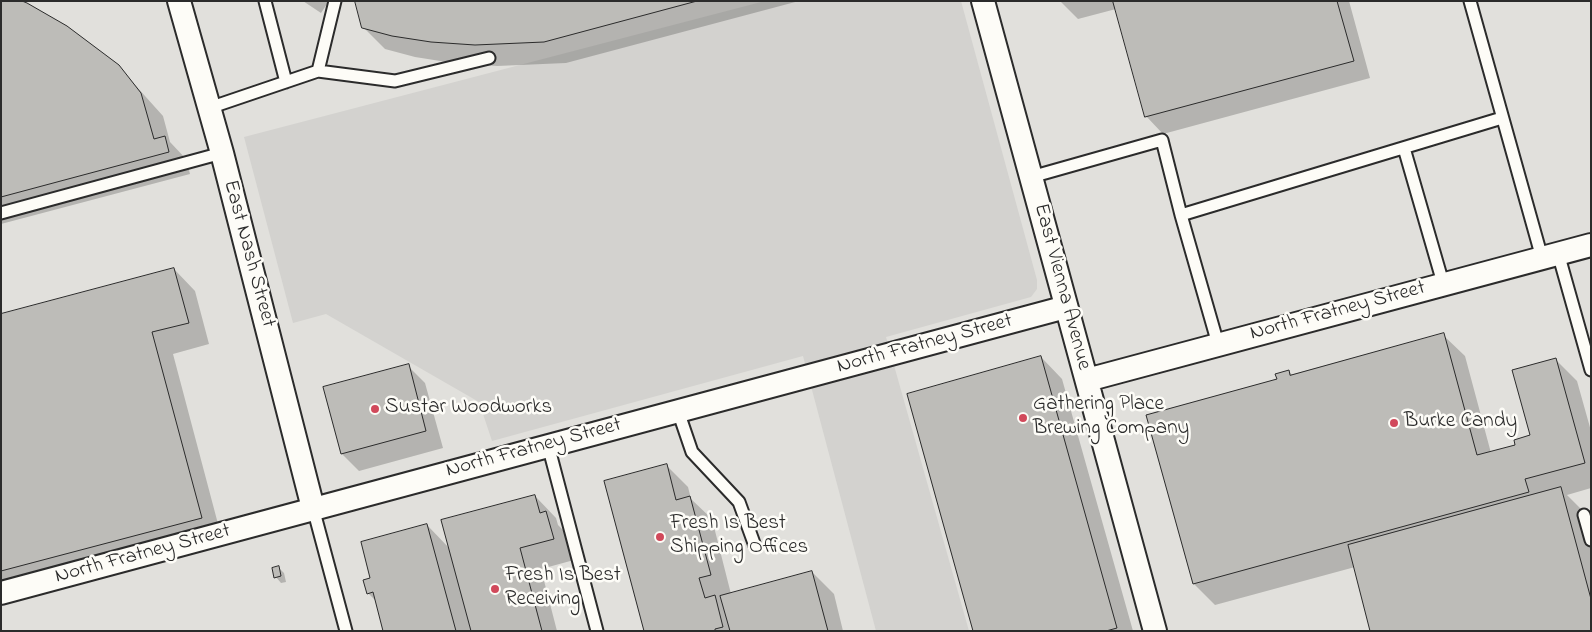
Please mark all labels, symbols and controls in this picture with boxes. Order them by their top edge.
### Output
street label: East Nash Street [216,178,280,330]
street label: East Vienna Avenue [1027,201,1095,373]
street label: North Fratney Street [1248,276,1428,348]
street label: North Fratney Street [835,309,1015,381]
place label: Gathering Place Brewing Company [1033,393,1189,443]
place label: Sustar Woodworks [385,396,552,422]
marker: Sustar Woodworks [369,403,381,415]
place label: Burke Candy [1404,410,1517,436]
marker: Gathering Place Brewing Company [1017,412,1029,424]
street label: North Fratney Street [444,413,624,485]
marker: Burke Candy [1388,417,1400,429]
place label: Fresh Is Best Shipping Offices [670,512,808,562]
street label: North Fratney Street [53,519,233,591]
marker: Fresh Is Best Shipping Offices [654,531,666,543]
place label: Fresh Is Best Receiving [505,564,621,614]
marker: Fresh Is Best Receiving [489,583,501,595]

